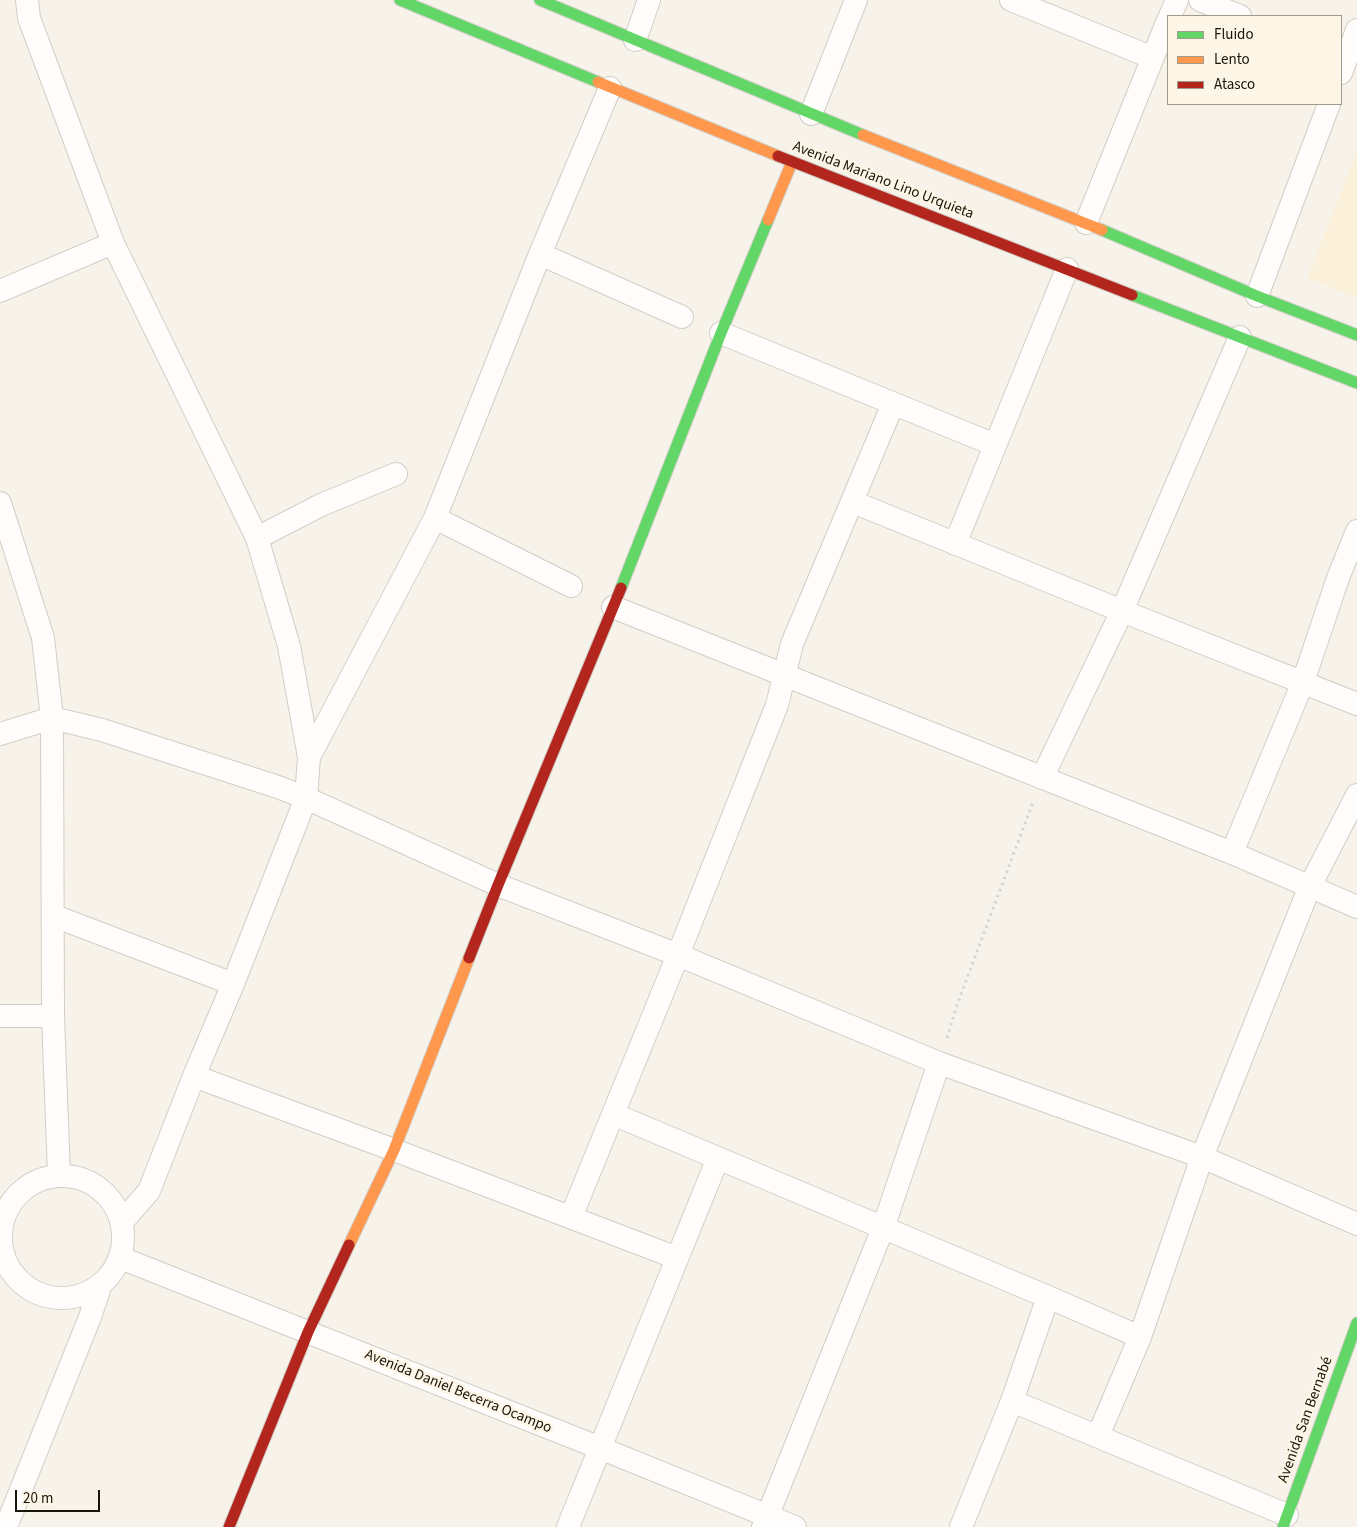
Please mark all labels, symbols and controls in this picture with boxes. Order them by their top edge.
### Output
legend [1167,15,1342,105]
text: Fluido [1214,24,1254,45]
text: Lento [1214,49,1250,70]
text: Atasco [1214,74,1255,95]
street label: Avenida Mariano Lino Urquieta [790,138,976,224]
street label: Avenida Daniel Becerra Ocampo [362,1346,554,1438]
street label: Avenida San Bernabé [1275,1354,1337,1486]
scale bar [18,1480,102,1512]
text: 20 m [23,1488,53,1509]

